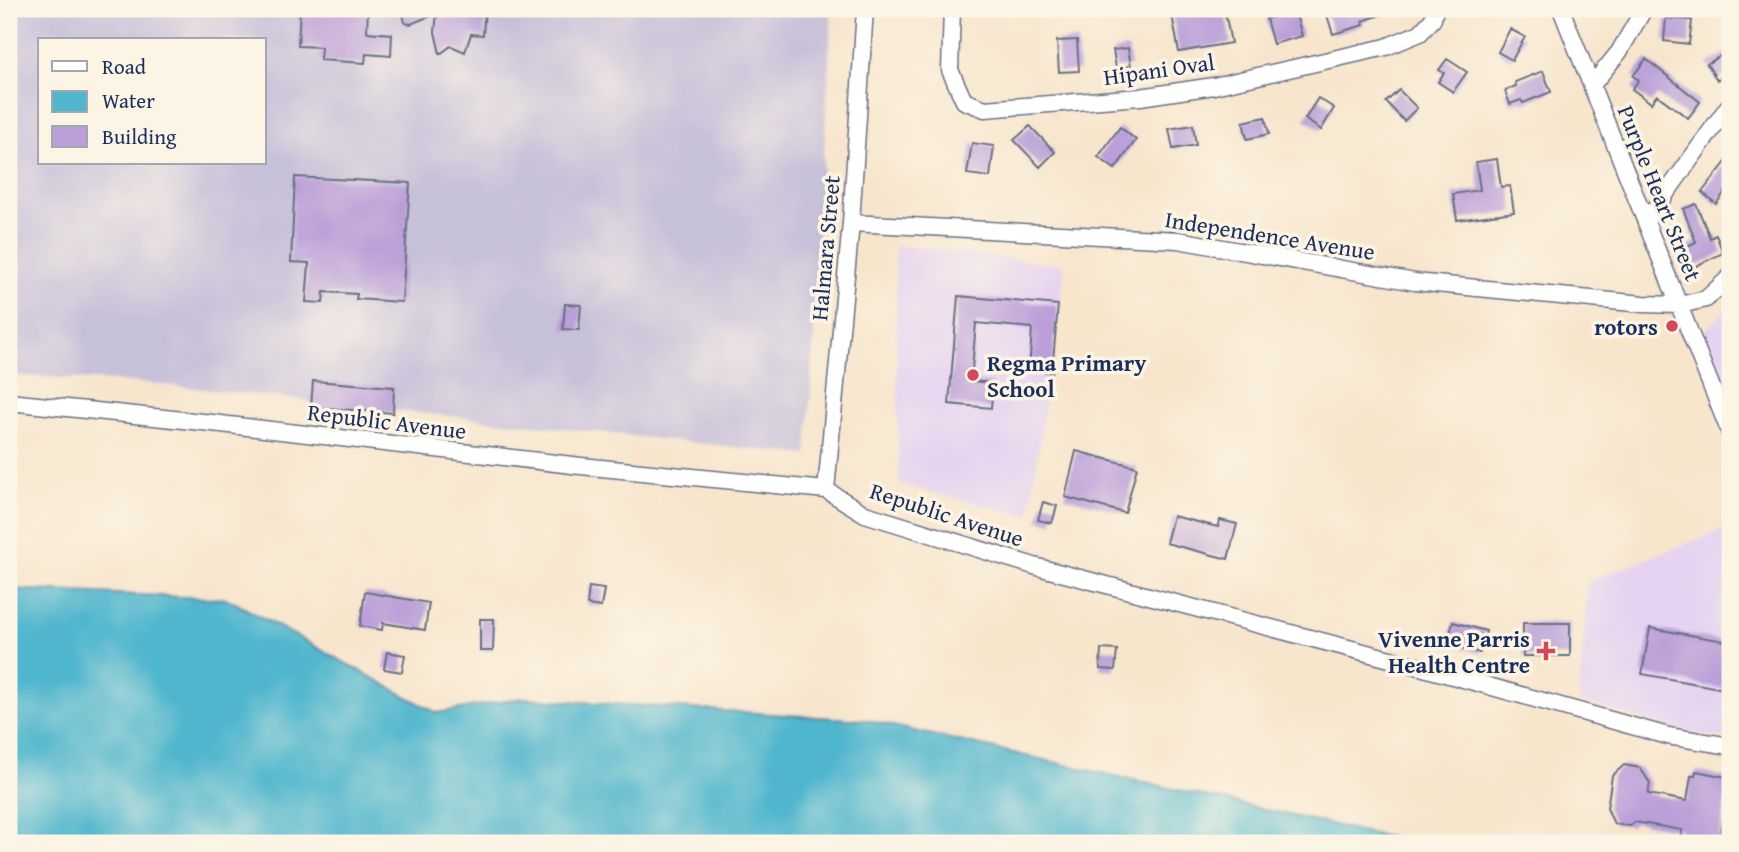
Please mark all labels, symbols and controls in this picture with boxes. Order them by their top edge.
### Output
legend [38,38,266,164]
street label: Hipani Oval [1101,45,1217,93]
text: Road [102,51,147,82]
text: Water [102,85,155,116]
street label: Purple Heart Street [1610,100,1710,286]
text: Building [102,121,177,152]
street label: Halmara Street [802,174,848,322]
street label: Independence Avenue [1163,202,1377,268]
place label: rotors [1594,310,1658,343]
marker: rotors [1664,318,1680,334]
place label: Regma Primary School [987,346,1146,405]
marker: Regma Primary School [965,367,981,383]
street label: Republic Avenue [306,395,468,447]
street label: Republic Avenue [866,474,1028,554]
place label: Vivenne Parris Health Centre [1378,622,1530,681]
marker: Vivenne Parris Health Centre [1536,641,1556,661]

